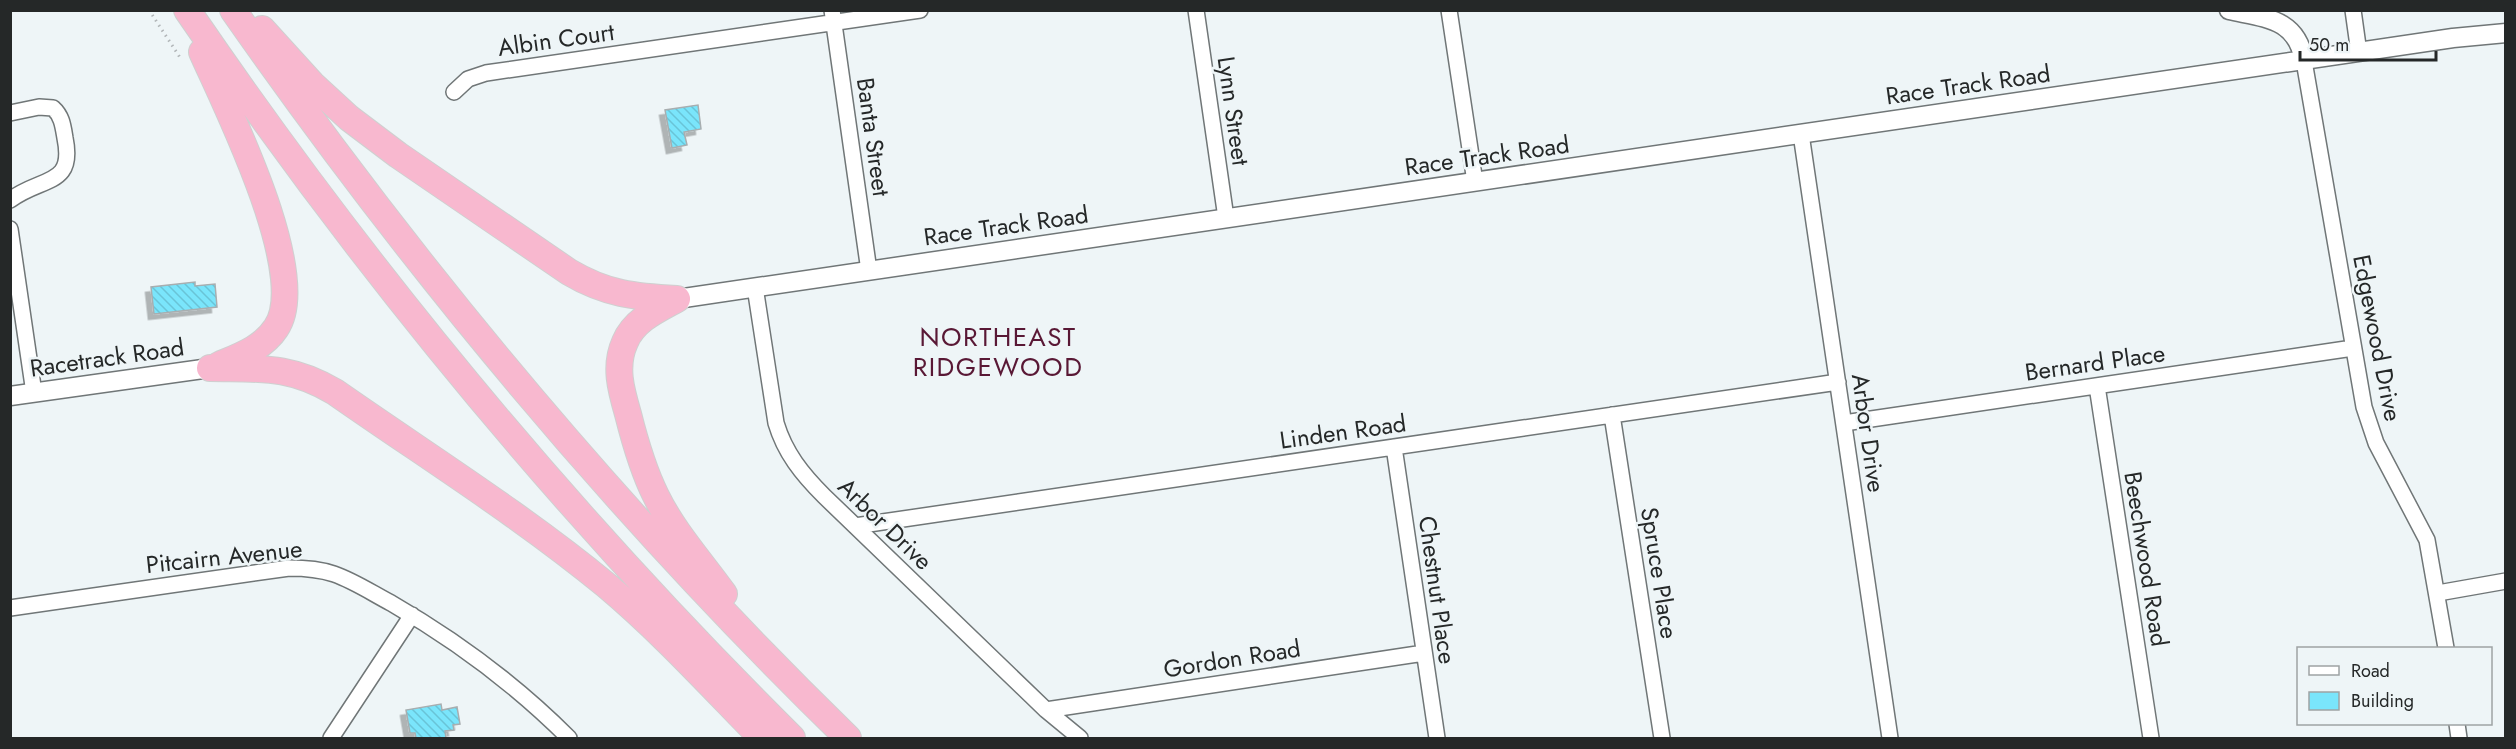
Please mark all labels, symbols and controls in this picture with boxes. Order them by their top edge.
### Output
street label: Albin Court [495,14,617,65]
scale bar [2300,24,2436,62]
text: 50 m [2309,32,2349,58]
street label: Lynn Street [1209,54,1259,168]
street label: Race Track Road [1883,56,2053,113]
street label: Banta Street [848,75,899,199]
street label: Race Track Road [1402,127,1572,184]
street label: Race Track Road [921,197,1091,254]
street label: Edgewood Drive [2344,252,2411,424]
district label: NORTHEAST RIDGEWOOD [913,318,1083,386]
street label: Racetrack Road [28,329,186,386]
street label: Bernard Place [2023,335,2167,390]
street label: Arbor Drive [1843,371,1894,495]
street label: Linden Road [1277,405,1408,458]
street label: Arbor Drive [830,469,941,578]
street label: Beechwood Road [2115,469,2178,649]
street label: Spruce Place [1632,505,1687,641]
street label: Chestnut Place [1410,514,1465,666]
street label: Pitcairn Avenue [144,531,304,582]
street label: Gordon Road [1161,630,1303,687]
legend [2297,647,2492,725]
text: Road [2351,658,2390,684]
text: Building [2351,688,2414,714]

